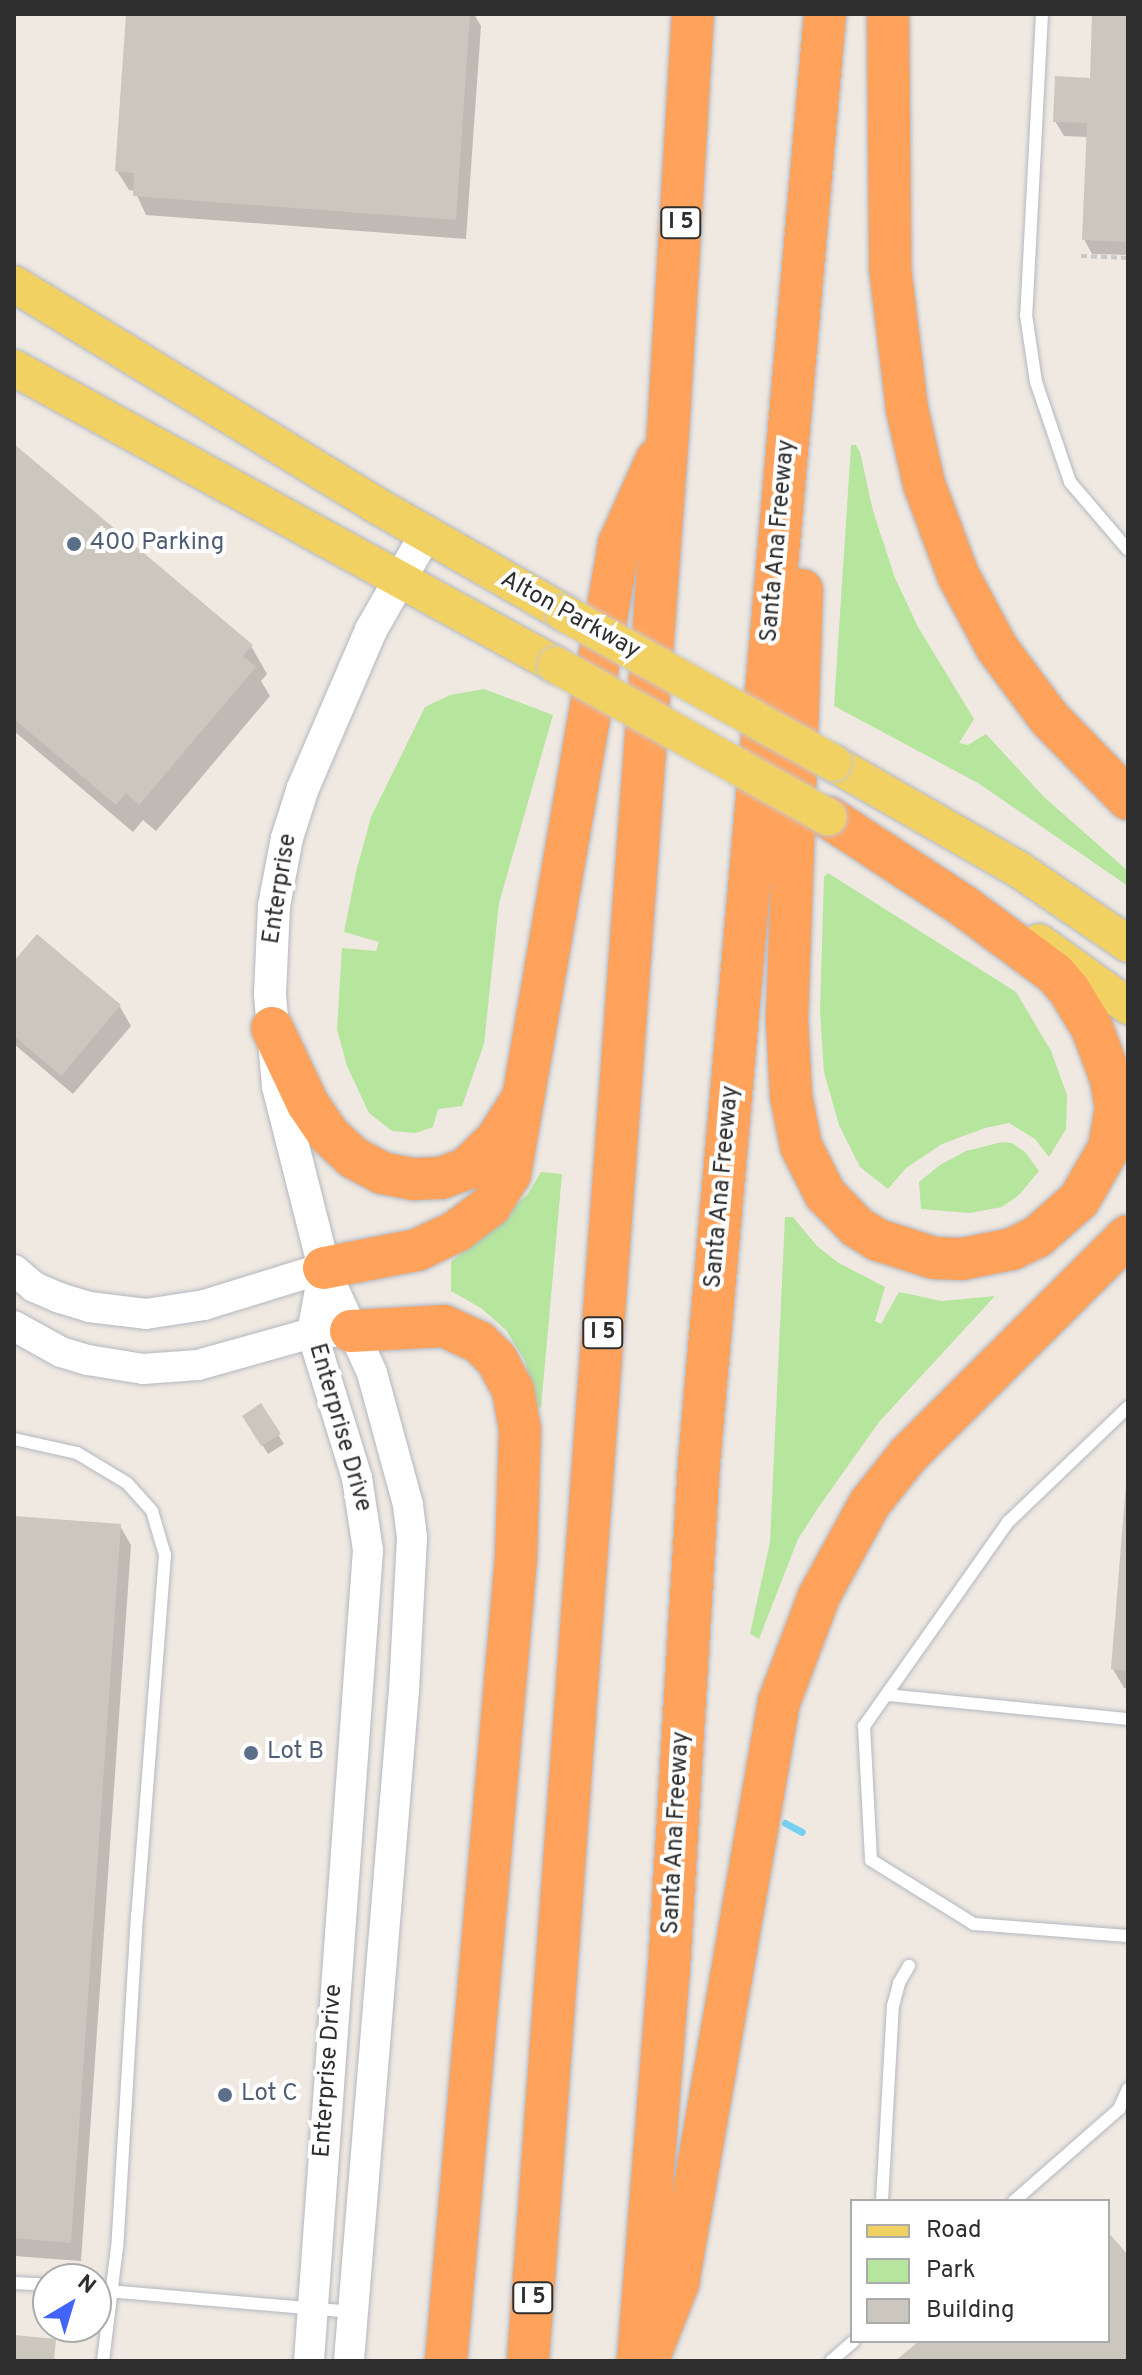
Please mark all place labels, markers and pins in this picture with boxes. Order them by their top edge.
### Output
place label: 400 Parking [90,530,224,558]
marker: 400 Parking [65,535,83,553]
place label: Lot B [267,1739,324,1767]
marker: Lot B [242,1744,260,1762]
place label: Lot C [241,2081,298,2109]
marker: Lot C [216,2086,234,2104]

